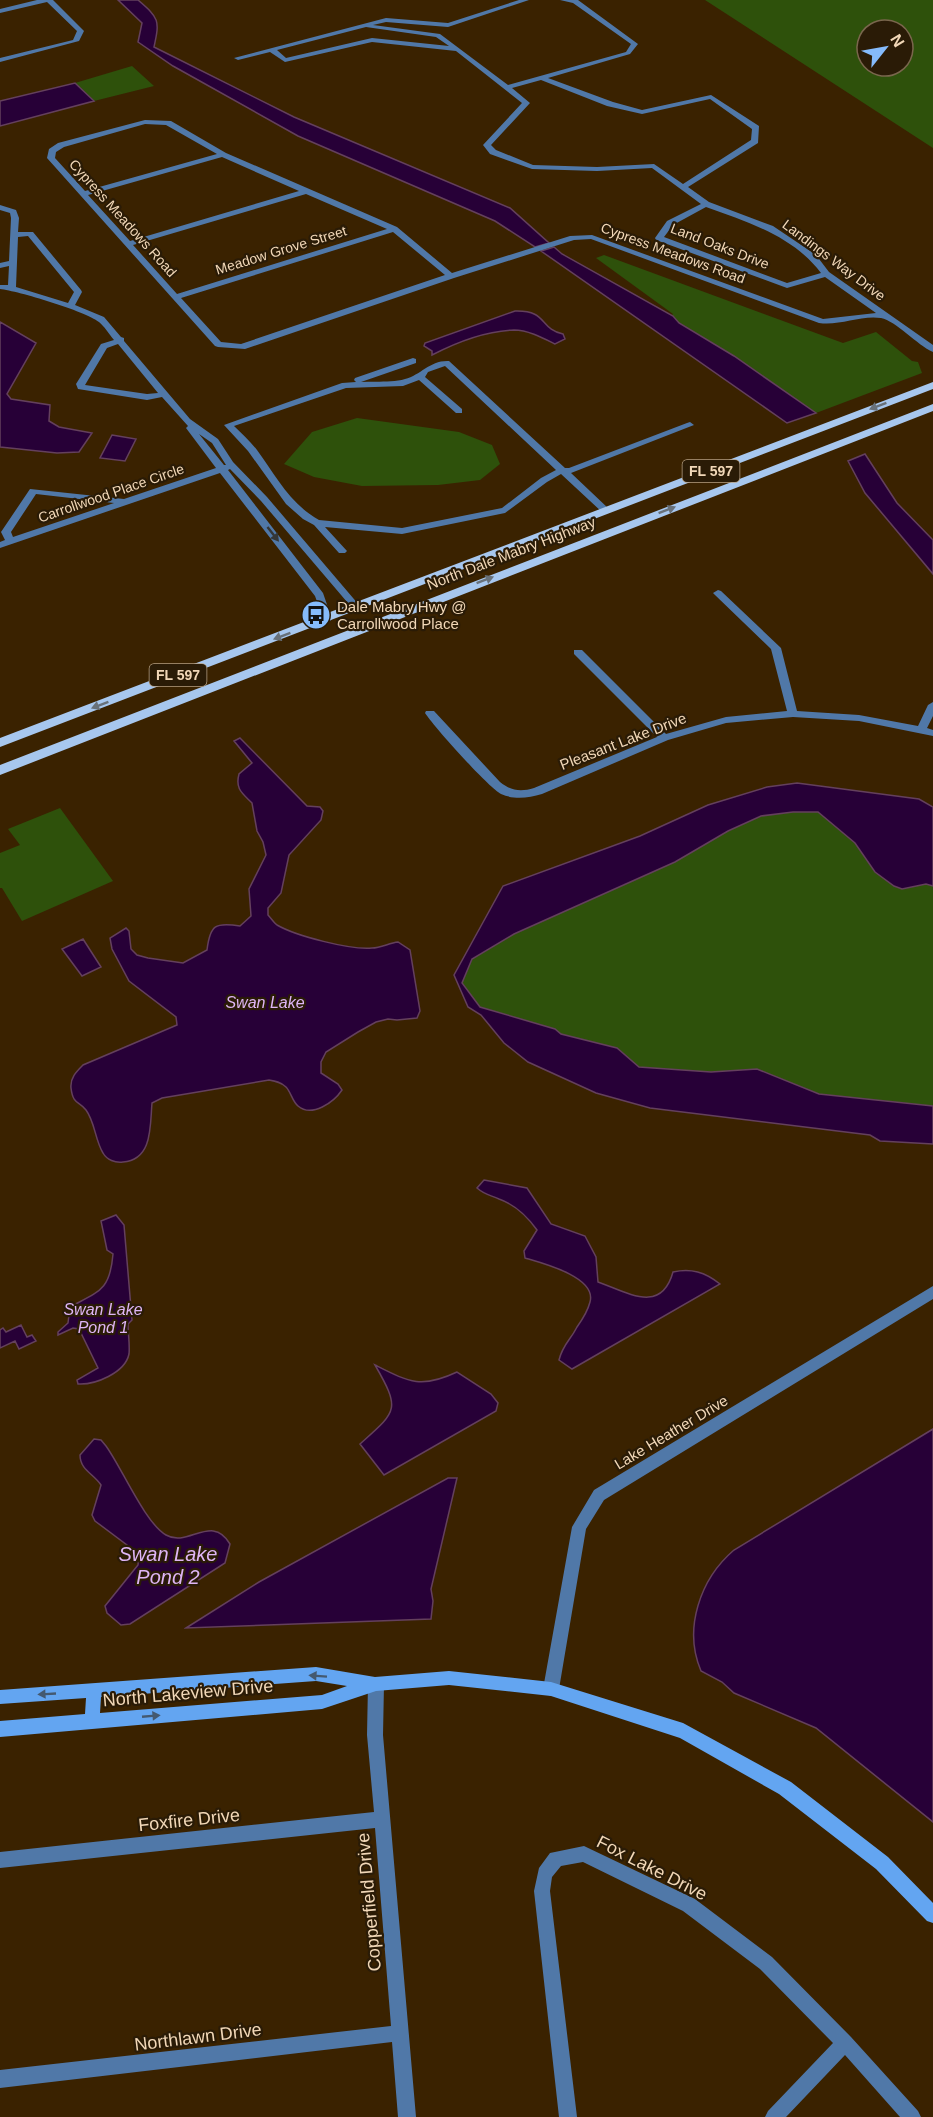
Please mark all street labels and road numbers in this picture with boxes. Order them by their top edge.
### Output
street label: Cypress Meadows Road [66,156,180,280]
street label: Landings Way Drive [779,216,889,304]
street label: Cypress Meadows Road [599,219,747,287]
street label: Land Oaks Drive [668,220,772,272]
street label: Meadow Grove Street [214,222,349,278]
street label: Carrollwood Place Circle [36,460,186,526]
road number: FL 597 [682,460,740,482]
street label: North Dale Mabry Highway [424,513,598,593]
road number: FL 597 [150,664,207,686]
street label: Pleasant Lake Drive [557,709,689,773]
street label: Lake Heather Drive [611,1391,731,1473]
street label: North Lakeview Drive [102,1676,274,1710]
street label: Foxfire Drive [137,1805,241,1835]
street label: Copperfield Drive [353,1832,385,1972]
street label: Fox Lake Drive [594,1832,710,1904]
street label: Northlawn Drive [133,2019,263,2055]

